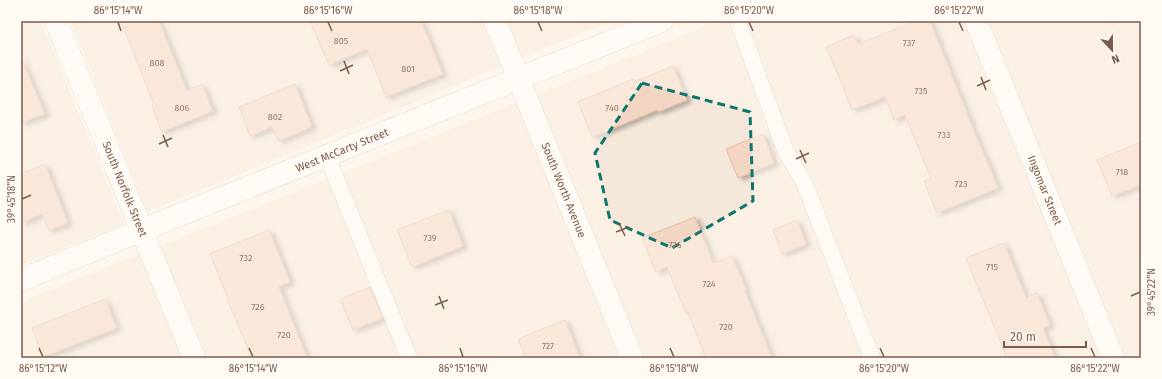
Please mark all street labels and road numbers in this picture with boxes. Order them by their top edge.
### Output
street label: West McCarty Street [294,126,391,175]
street label: South Norfolk Street [99,139,150,239]
street label: South Worth Avenue [538,141,589,240]
street label: Ingomar Street [1025,153,1064,227]

